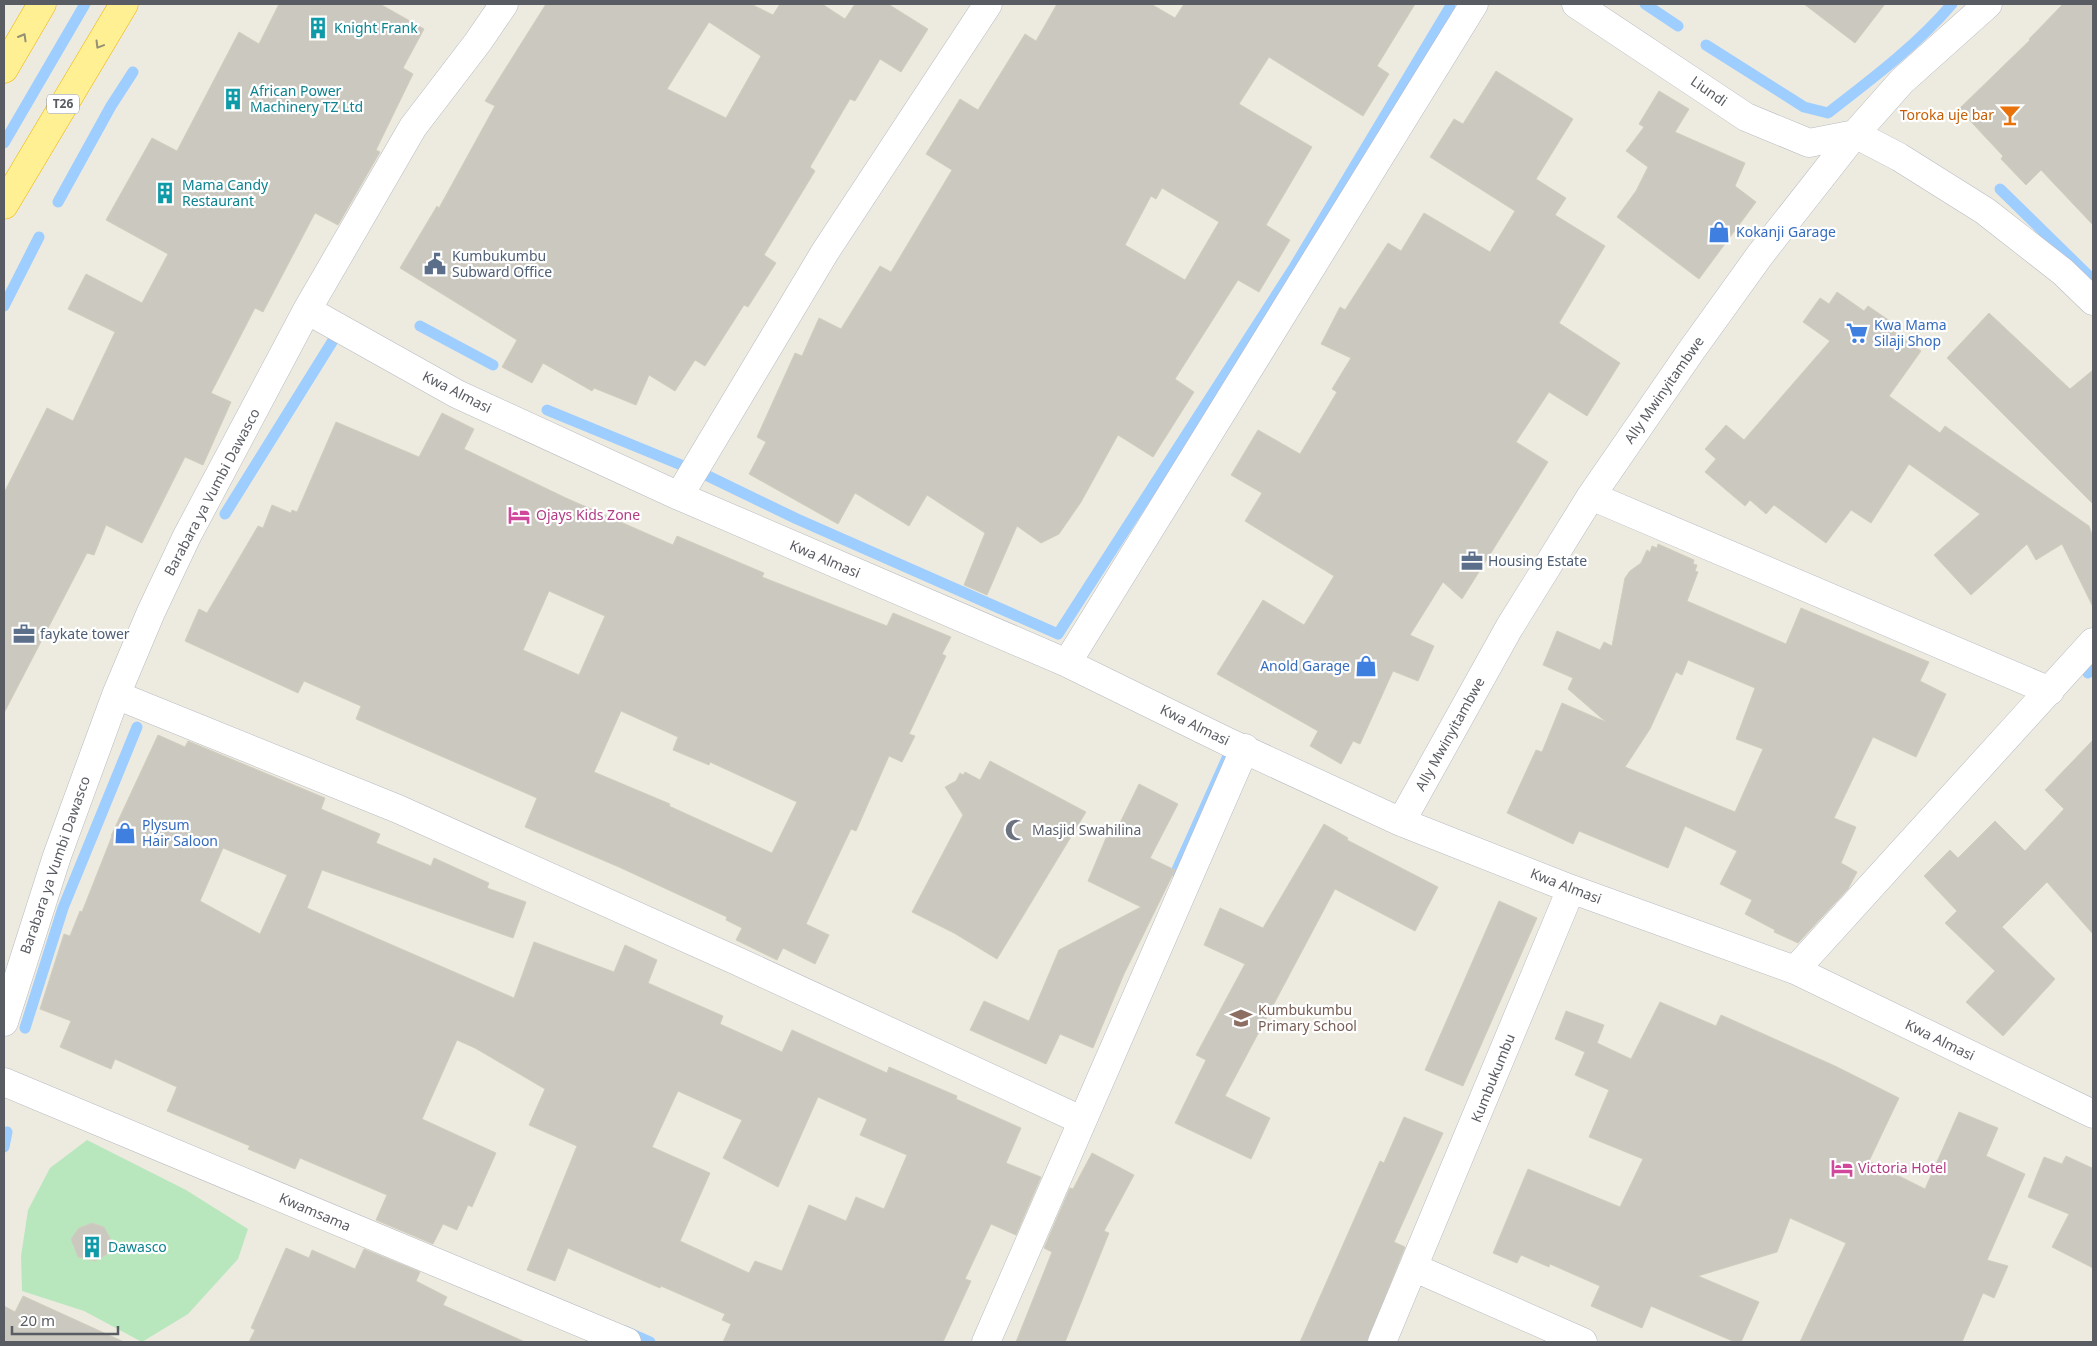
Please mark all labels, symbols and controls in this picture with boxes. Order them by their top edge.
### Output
building icon: Knight Frank [305,15,331,41]
place label: Knight Frank [334,18,418,37]
one-way arrow [16,33,26,42]
one-way arrow [95,40,105,49]
street label: Liundi [1687,71,1731,110]
place label: African Power Machinery TZ Ltd [250,81,363,116]
building icon: African Power Machinery TZ Ltd [220,86,246,112]
road number: T26 [47,95,79,114]
bar icon: Toroka uje bar [1997,102,2023,128]
place label: Toroka uje bar [1900,105,1994,124]
place label: Mama Candy Restaurant [182,175,269,210]
building icon: Mama Candy Restaurant [152,180,178,206]
shop icon: Kokanji Garage [1706,219,1732,245]
place label: Kokanji Garage [1736,222,1836,241]
place label: Kumbukumbu Subward Office [452,246,552,281]
public building icon: Kumbukumbu Subward Office [422,251,448,277]
place label: Kwa Mama Silaji Shop [1874,315,1947,350]
supermarket icon: Kwa Mama Silaji Shop [1844,320,1870,346]
street label: Ally Mwinyitambwe [1619,332,1708,447]
street label: Kwa Almasi [420,366,495,417]
street label: Barabara ya Vumbi Dawasco [159,405,264,579]
hotel icon: Ojays Kids Zone [506,502,532,528]
place label: Ojays Kids Zone [536,505,640,524]
street label: Kwa Almasi [787,535,863,582]
office icon: Housing Estate [1459,548,1485,574]
place label: Housing Estate [1488,551,1587,570]
office icon: faykate tower [11,621,37,647]
place label: faykate tower [40,624,130,643]
shop icon: Anold Garage [1353,653,1379,679]
place label: Anold Garage [1260,656,1350,675]
street label: Ally Mwinyitambwe [1410,674,1489,794]
street label: Kwa Almasi [1157,700,1233,750]
street label: Barabara ya Vumbi Dawasco [15,773,94,956]
place label: Plysum Hair Saloon [142,815,218,850]
mosque icon: Masjid Swahilina [1003,817,1029,843]
shop icon: Plysum Hair Saloon [112,820,138,846]
place label: Masjid Swahilina [1032,820,1141,839]
street label: Kwa Almasi [1528,863,1605,908]
place label: Kumbukumbu Primary School [1258,1000,1357,1035]
school or university icon: Kumbukumbu Primary School [1228,1005,1254,1031]
street label: Kwa Almasi [1902,1015,1978,1065]
street label: Kumbukumbu [1466,1031,1519,1125]
hotel icon: Victoria Hotel [1829,1155,1855,1181]
place label: Victoria Hotel [1858,1158,1947,1177]
street label: Kwamsama [276,1188,354,1235]
building icon: Dawasco [79,1234,105,1260]
place label: Dawasco [108,1237,167,1256]
scale bar [12,1304,119,1336]
text: 20 m [20,1310,55,1330]

